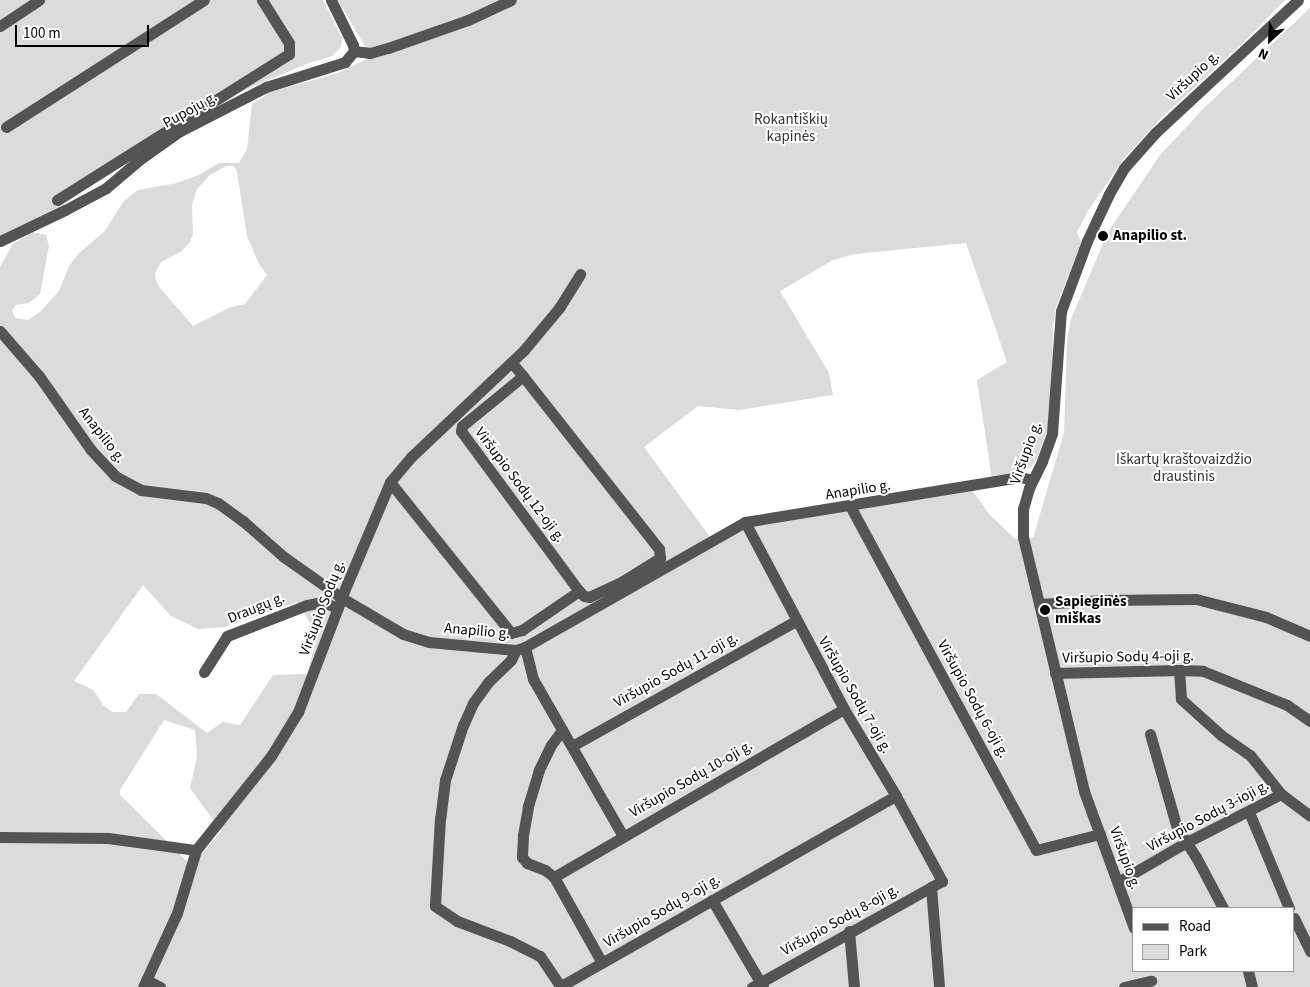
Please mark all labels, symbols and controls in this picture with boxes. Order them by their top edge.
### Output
scale bar [18,15,151,47]
north arrow [1245,15,1295,65]
text: 100 m [23,23,61,44]
text: N [1255,43,1272,65]
street label: Viršupio g. [1163,47,1223,105]
street label: Pupojų g. [160,88,220,132]
park label: Rokantiškių kapinės [754,110,828,145]
place label: Anapilio st. [1113,227,1187,245]
marker: Anapilio st. [1097,230,1109,242]
street label: Anapilio g. [75,404,129,466]
street label: Viršupio g. [1006,419,1046,487]
street label: Viršupio Sodų 12-oji g. [471,424,569,546]
park label: Iškartų kraštovaizdžio draustinis [1116,450,1252,485]
street label: Anapilio g. [824,476,892,504]
street label: Viršupio Sodų g. [295,558,349,658]
street label: Draugų g. [225,588,287,628]
place label: Sapieginės miškas [1055,592,1127,627]
marker: Sapieginės miškas [1039,604,1051,616]
street label: Anapilio g. [443,619,511,643]
street label: Viršupio Sodų 11-oji g. [611,628,741,712]
street label: Viršupio Sodų 7-oji g. [814,633,896,757]
street label: Viršupio Sodų 6-oji g. [933,637,1013,761]
street label: Viršupio Sodų 4-oji g. [1062,647,1194,667]
street label: Viršupio Sodų 10-oji g. [626,736,756,822]
street label: Viršupio Sodų 3-ioji g. [1144,776,1272,856]
street label: Viršupio g. [1105,824,1145,892]
street label: Viršupio Sodų 9-oji g. [600,870,724,952]
street label: Viršupio Sodų 8-oji g. [778,880,902,960]
legend [1132,907,1295,972]
text: Road [1179,916,1211,937]
text: Park [1179,941,1207,962]

